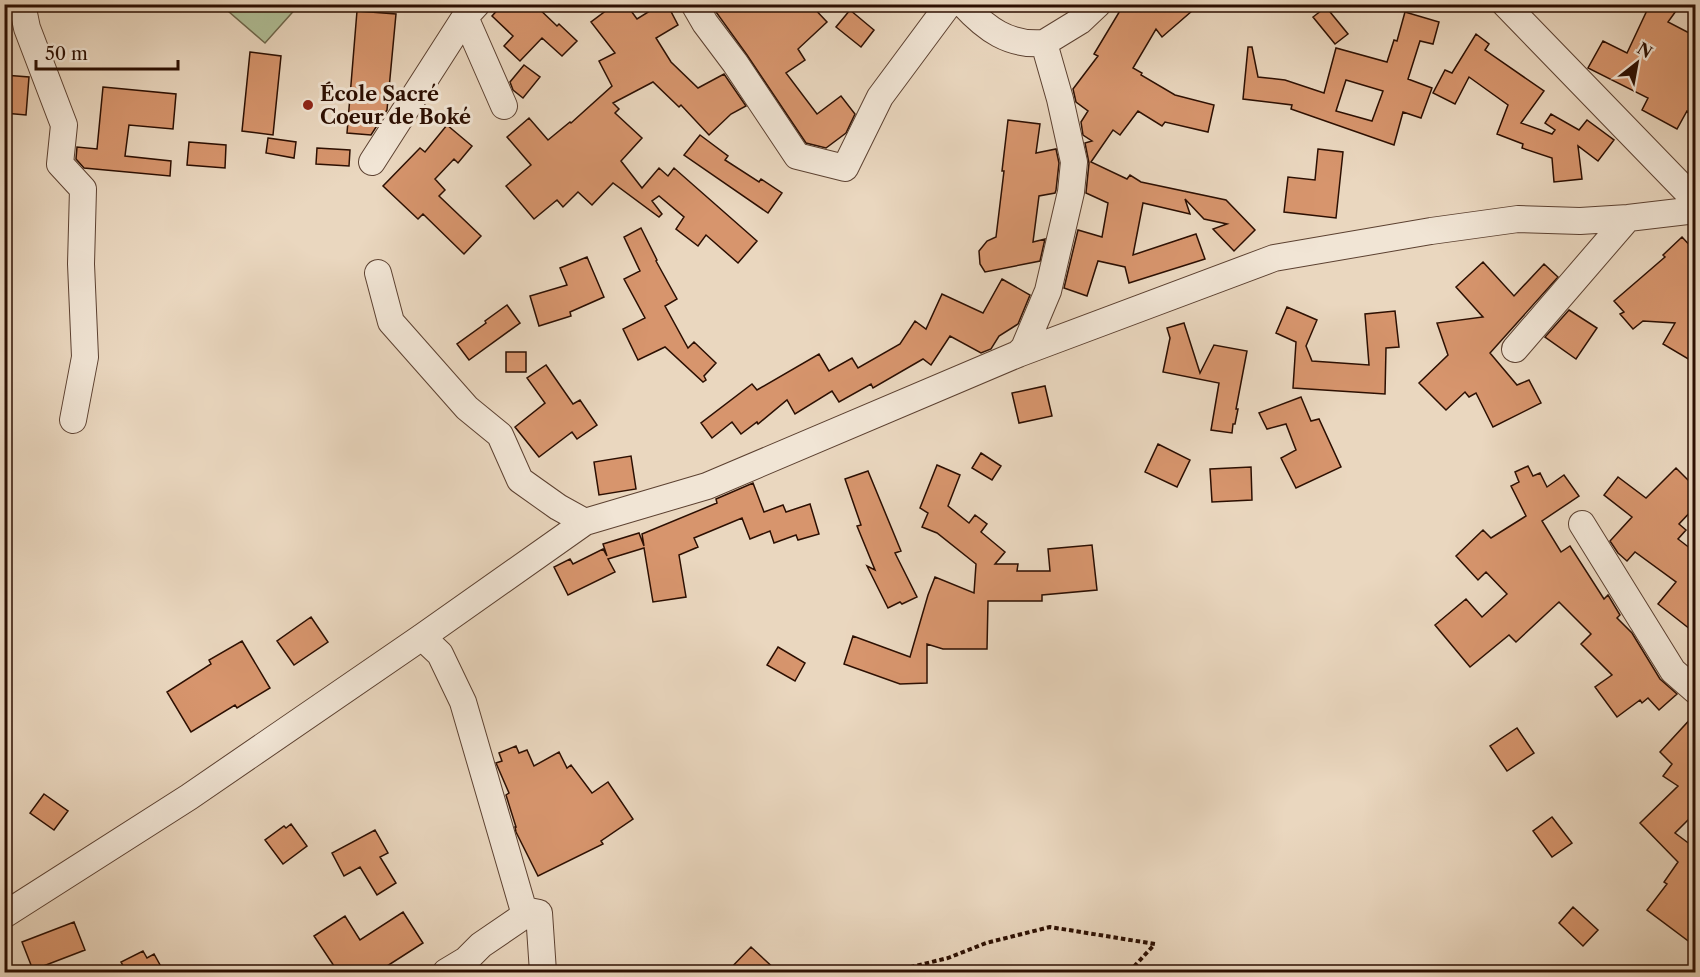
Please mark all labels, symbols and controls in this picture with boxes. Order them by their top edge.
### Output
scale bar [36,33,178,71]
north arrow [1607,33,1667,93]
text: N [1634,38,1656,62]
text: 50 m [45,43,88,65]
place label: École Sacré Coeur de Boké [320,81,471,129]
marker: École Sacré Coeur de Boké [301,98,315,112]

